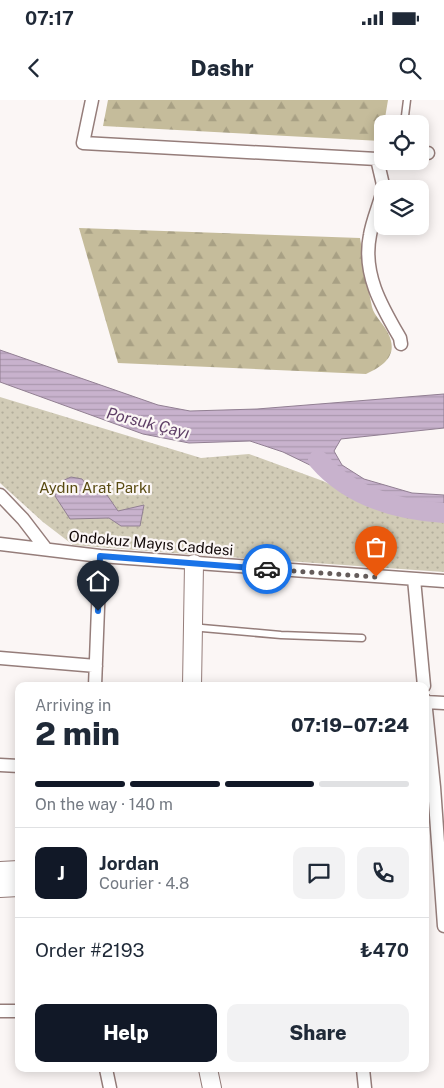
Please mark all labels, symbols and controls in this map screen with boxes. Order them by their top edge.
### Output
text: 07:17 [25,7,74,29]
icon: back [20,54,48,82]
icon: search [396,54,424,82]
text: Dashr [191,55,253,81]
map controls [374,115,429,235]
button: locate [374,115,429,170]
button: layers [374,180,429,235]
water label: Porsuk Çayı [105,404,191,442]
park label: Aydın Arat Parkı [39,479,151,496]
pin [355,526,397,577]
street label: Ondokuz Mayıs Caddesi [68,527,234,559]
icon: bag [362,533,390,561]
courier [242,544,292,594]
icon: car [253,555,281,583]
pin [77,560,119,611]
icon: home [84,567,112,595]
text: Arriving in [35,696,111,715]
text: 07:19–07:24 [291,714,409,736]
text: 2 min [35,715,120,752]
text: On the way · 140 m [35,795,173,814]
button: chat [293,847,345,899]
button: phone [357,847,409,899]
text: Jordan [99,852,159,874]
text: J [57,862,65,884]
text: Courier · 4.8 [99,874,189,893]
text: Order #2193 [35,939,144,961]
text: ₺470 [360,939,409,961]
button: Help [35,1004,217,1062]
button: Share [227,1004,409,1062]

